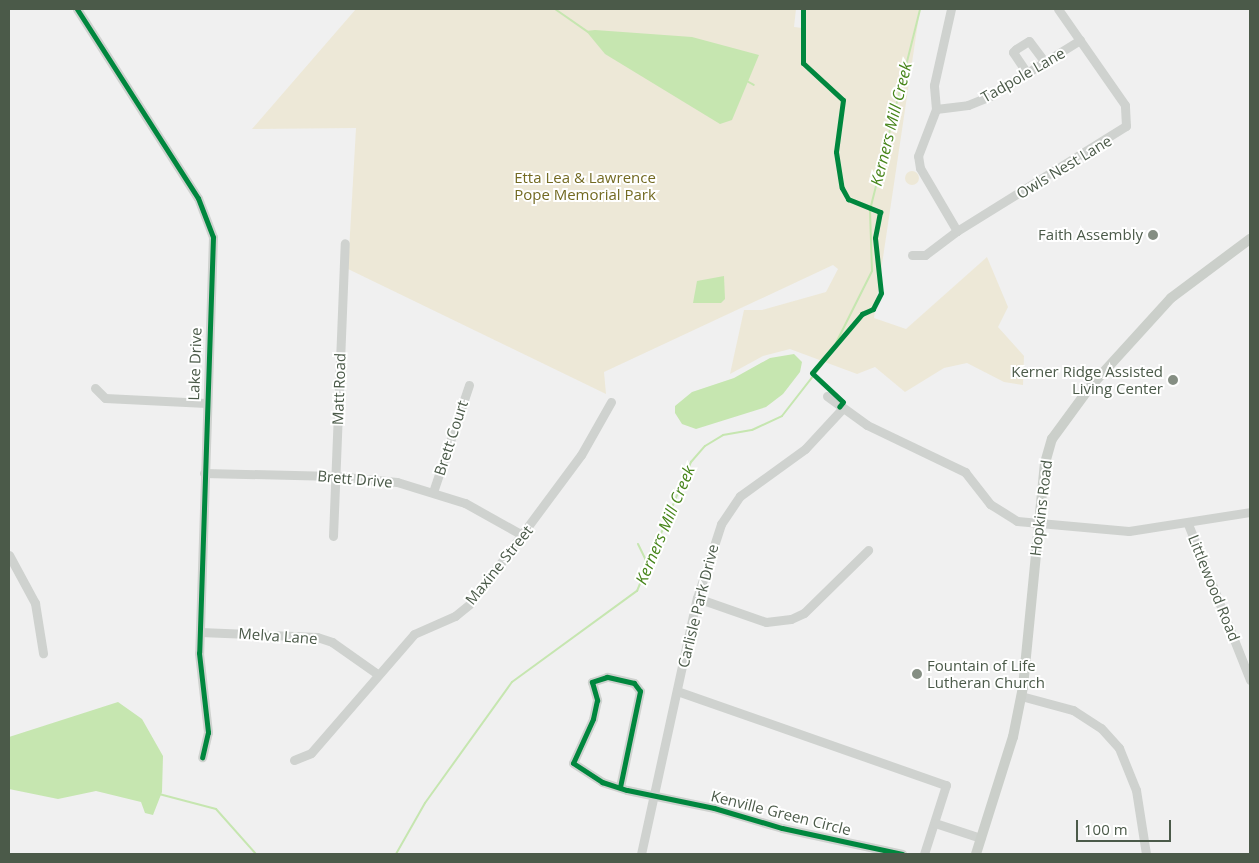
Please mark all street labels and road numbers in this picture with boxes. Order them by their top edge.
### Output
street label: Tadpole Lane [978,44,1068,106]
street label: Owls Nest Lane [1013,131,1115,203]
street label: Lake Drive [185,327,205,401]
street label: Matt Road [329,353,349,425]
street label: Brett Court [430,398,472,478]
street label: Hopkins Road [1026,459,1056,557]
street label: Brett Drive [317,467,393,491]
street label: Maxine Street [462,522,536,608]
street label: Littlewood Road [1184,532,1244,644]
street label: Carlisle Park Drive [674,542,722,670]
street label: Melva Lane [238,624,318,648]
street label: Kenville Green Circle [709,787,853,839]

